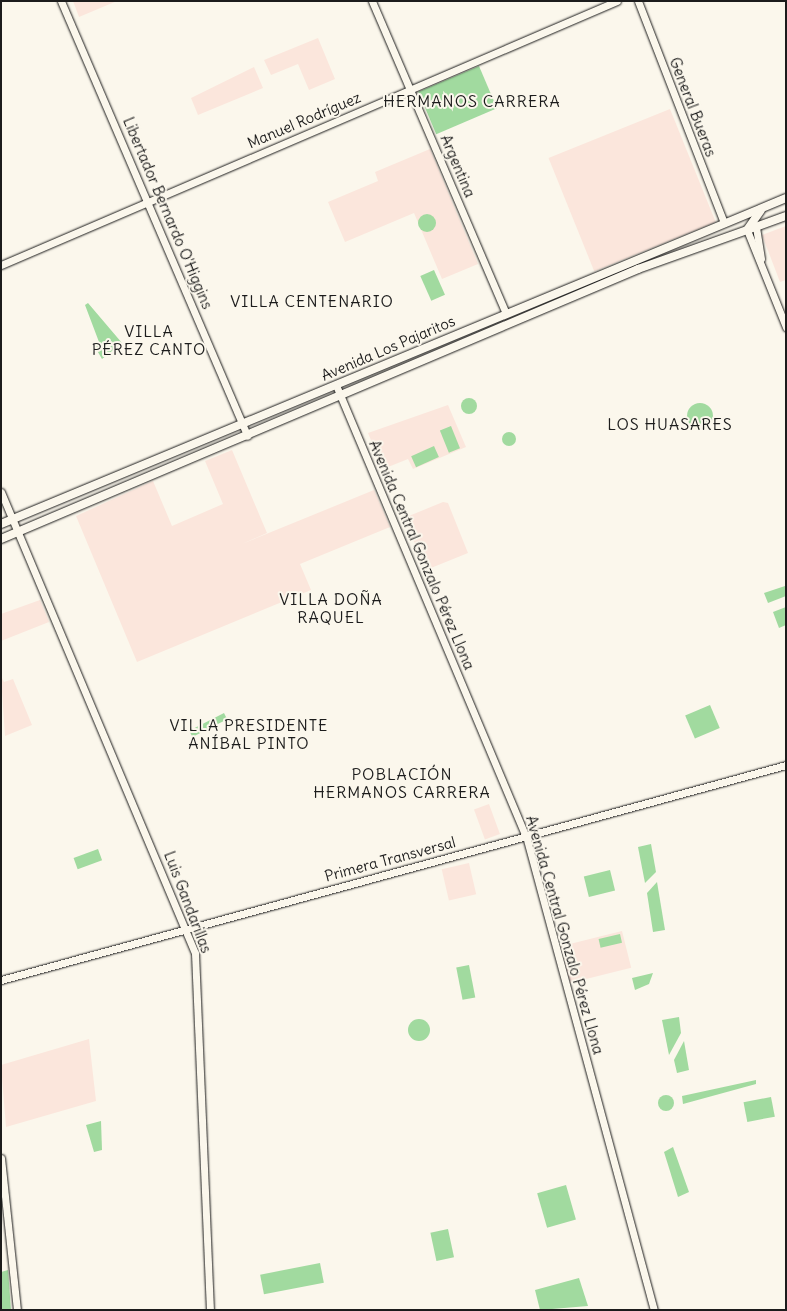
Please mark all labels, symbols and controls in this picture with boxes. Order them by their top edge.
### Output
street label: General Bueras [666,55,720,159]
street label: Manuel Rodríguez [245,88,363,152]
district label: HERMANOS CARRERA [381,91,563,111]
street label: Libertador Bernardo O'Higgins [119,114,217,312]
street label: Argentina [437,132,479,200]
district label: VILLA CENTENARIO [228,291,396,311]
street label: Avenida Los Pajaritos [318,312,458,384]
district label: VILLA PÉREZ CANTO [90,321,208,359]
district label: LOS HUASARES [606,414,734,434]
street label: Avenida Central Gonzalo Pérez Llona [365,437,479,673]
district label: VILLA DOÑA RAQUEL [278,589,384,627]
district label: VILLA PRESIDENTE ANÍBAL PINTO [167,715,331,753]
district label: POBLACIÓN HERMANOS CARRERA [311,764,493,802]
street label: Avenida Central Gonzalo Pérez Llona [522,813,608,1057]
street label: Primera Transversal [323,833,457,885]
street label: Luis Gandarillas [160,849,216,955]

